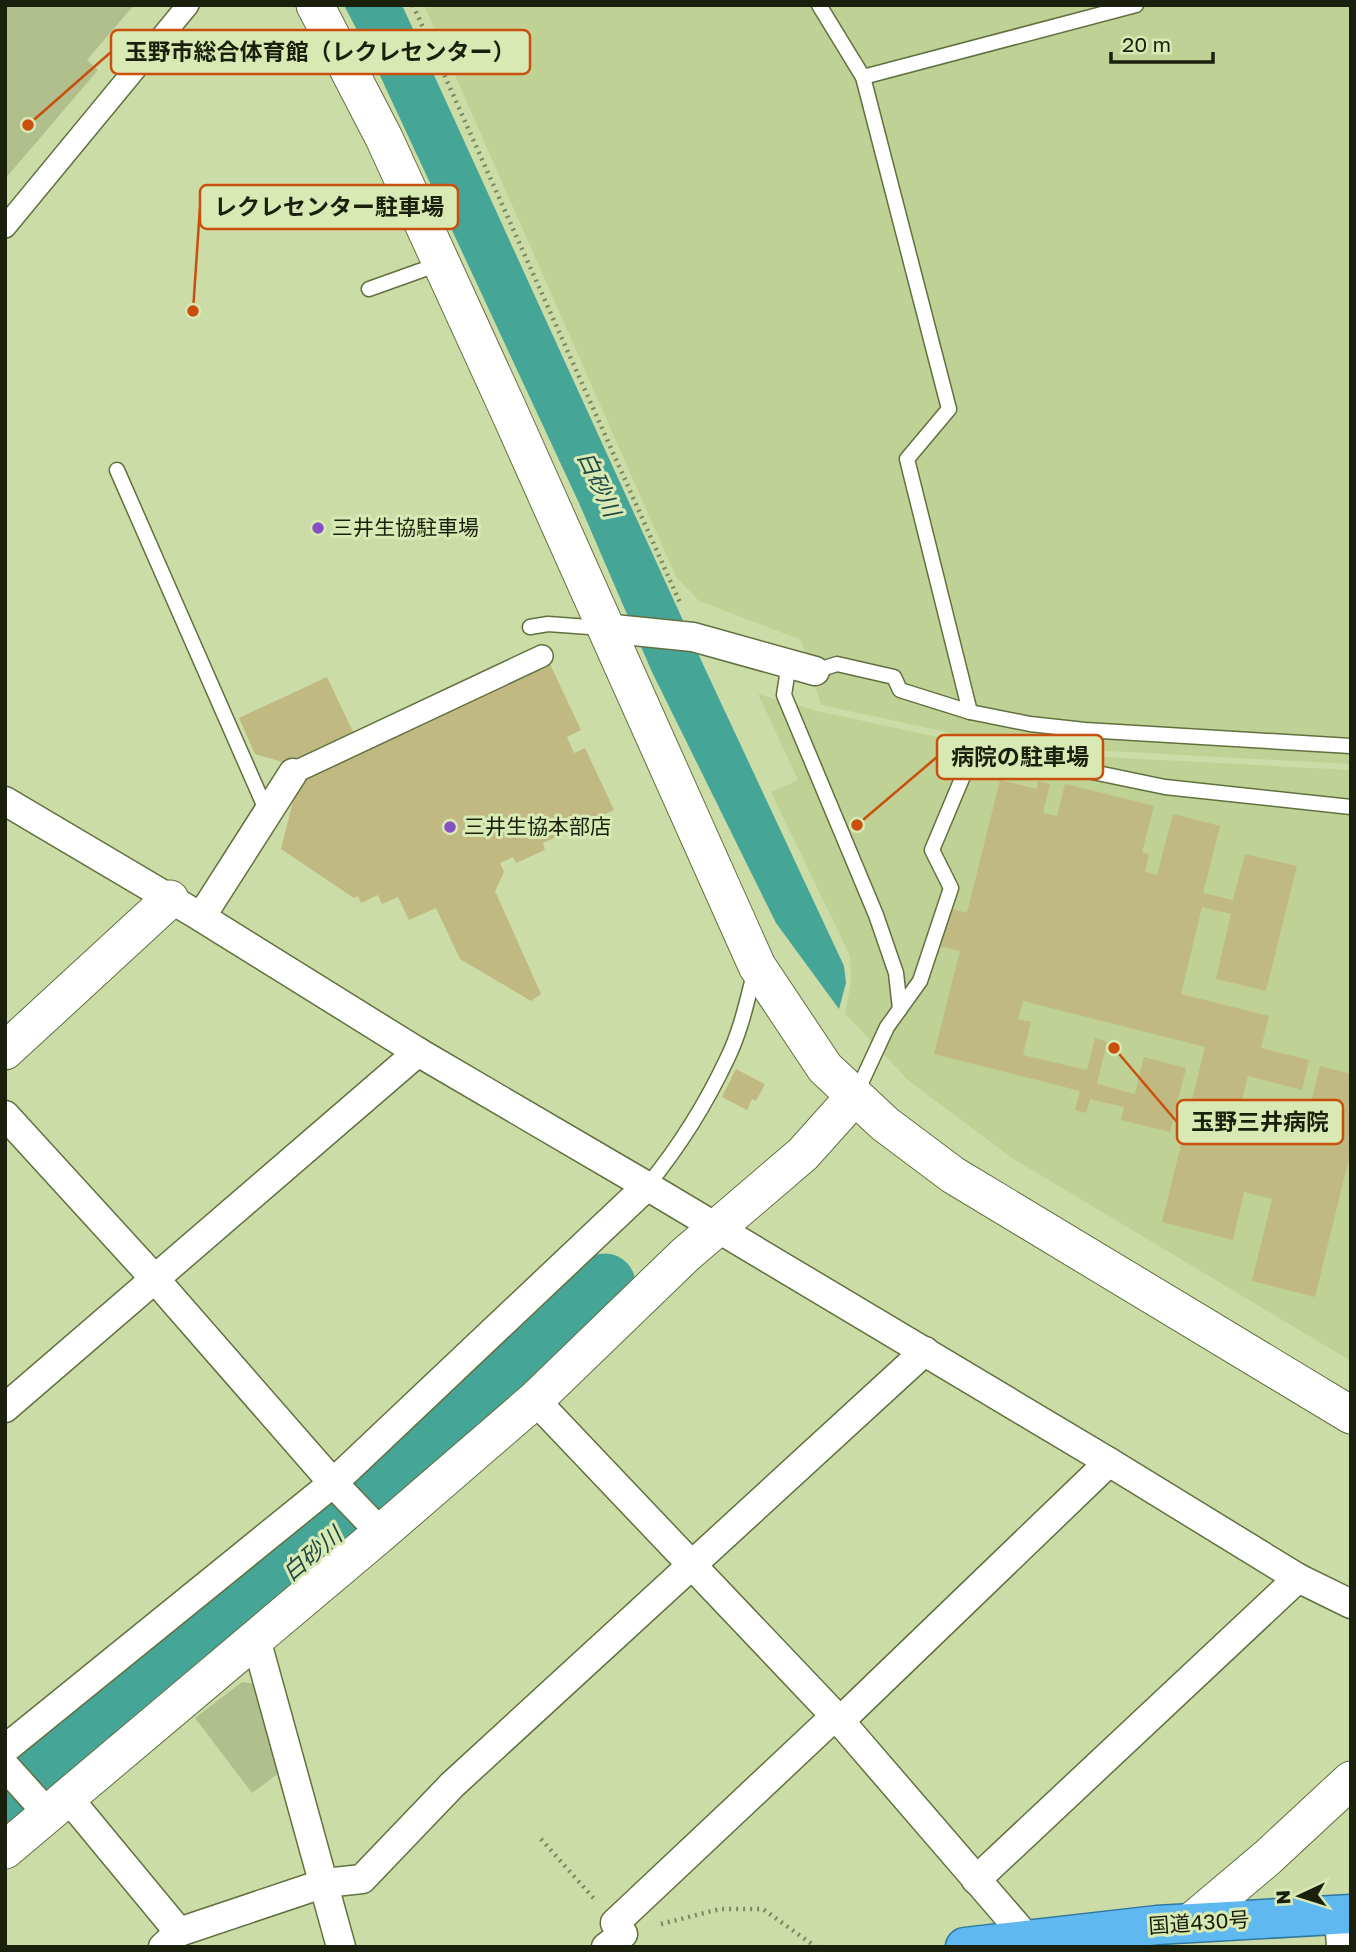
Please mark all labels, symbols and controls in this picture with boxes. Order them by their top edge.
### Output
scale bar [1111,21,1212,65]
callout: 玉野市総合体育館（レクレセンター） [111,30,530,74]
text: 20 m [1122,31,1171,57]
text: 玉野市総合体育館（レクレセンター） [125,37,516,65]
callout: レクレセンター駐車場 [200,185,458,229]
text: レクレセンター駐車場 [214,192,444,220]
water label: 白砂川 [573,446,628,523]
place label: 三井生協駐車場 [332,514,479,540]
marker: 三井生協駐車場 [310,520,326,536]
callout: 病院の駐車場 [937,735,1103,779]
text: 病院の駐車場 [951,742,1089,770]
place label: 三井生協本部店 [464,813,611,839]
marker: 三井生協本部店 [442,819,458,835]
callout: 玉野三井病院 [1177,1100,1343,1144]
text: 玉野三井病院 [1191,1107,1329,1135]
water label: 白砂川 [276,1518,349,1586]
north arrow [1265,1861,1335,1931]
text: N [1271,1889,1295,1905]
street label: 国道430号 [1148,1906,1250,1938]

